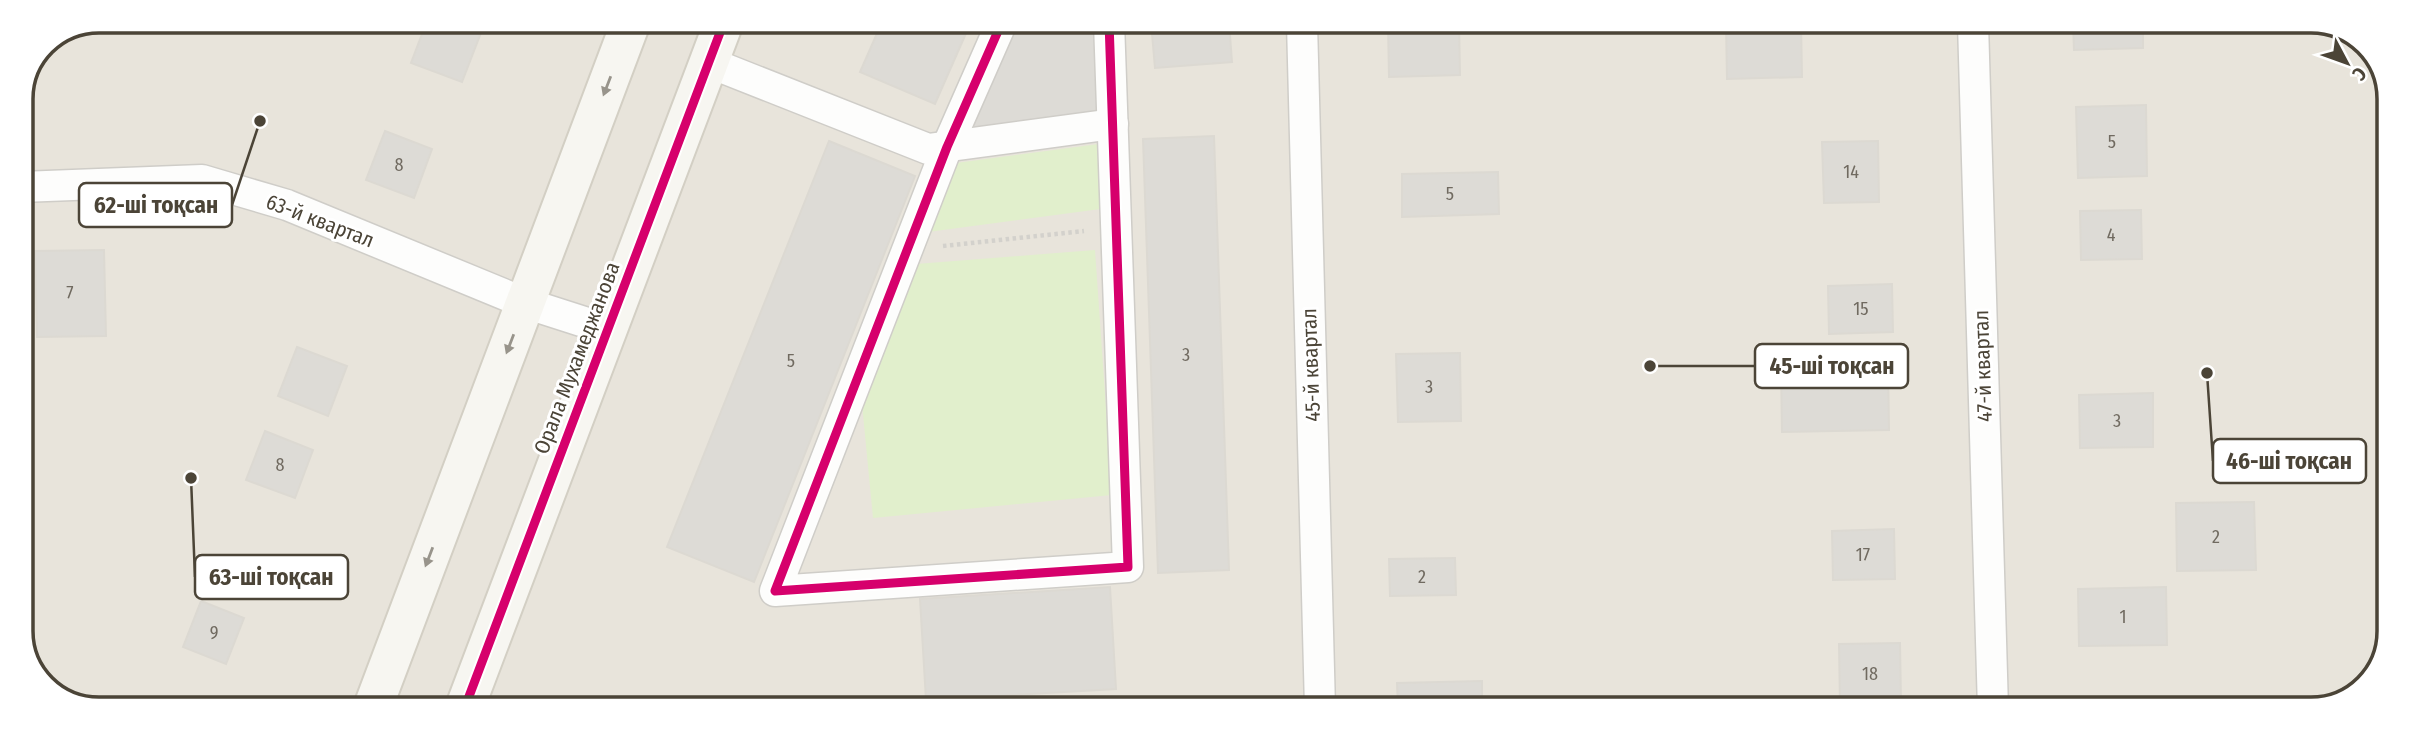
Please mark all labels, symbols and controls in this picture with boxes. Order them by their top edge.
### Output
north arrow [2312,28,2382,98]
text: С [2347,63,2371,85]
one-way arrow [602,75,613,96]
house number: 5 [2108,131,2116,153]
house number: 8 [395,154,404,176]
house number: 14 [1843,161,1859,183]
callout: 62-ші тоқсан [79,183,232,227]
house number: 5 [1446,183,1454,205]
street label: 63-й квартал [262,188,378,254]
text: 62-ші тоқсан [94,191,218,219]
house number: 4 [2107,224,2116,246]
street label: Орала Мухамеджанова [528,258,626,458]
house number: 7 [66,282,74,304]
house number: 15 [1853,298,1869,320]
street label: 45-й квартал [1296,308,1326,422]
street label: 47-й квартал [1968,309,1998,423]
one-way arrow [504,334,515,355]
house number: 3 [1182,344,1190,366]
callout: 45-ші тоқсан [1755,344,1908,388]
house number: 5 [787,350,795,372]
text: 45-ші тоқсан [1770,352,1894,380]
house number: 3 [1425,376,1433,398]
house number: 3 [2113,410,2121,432]
callout: 46-ші тоқсан [2213,439,2366,483]
text: 46-ші тоқсан [2226,447,2352,475]
house number: 8 [276,454,285,476]
house number: 2 [2212,526,2220,548]
house number: 17 [1856,544,1870,566]
one-way arrow [424,547,435,568]
callout: 63-ші тоқсан [195,555,348,599]
text: 63-ші тоқсан [209,563,333,591]
house number: 2 [1418,566,1426,588]
house number: 1 [2119,606,2127,628]
house number: 9 [210,622,218,644]
house number: 18 [1862,663,1878,685]

